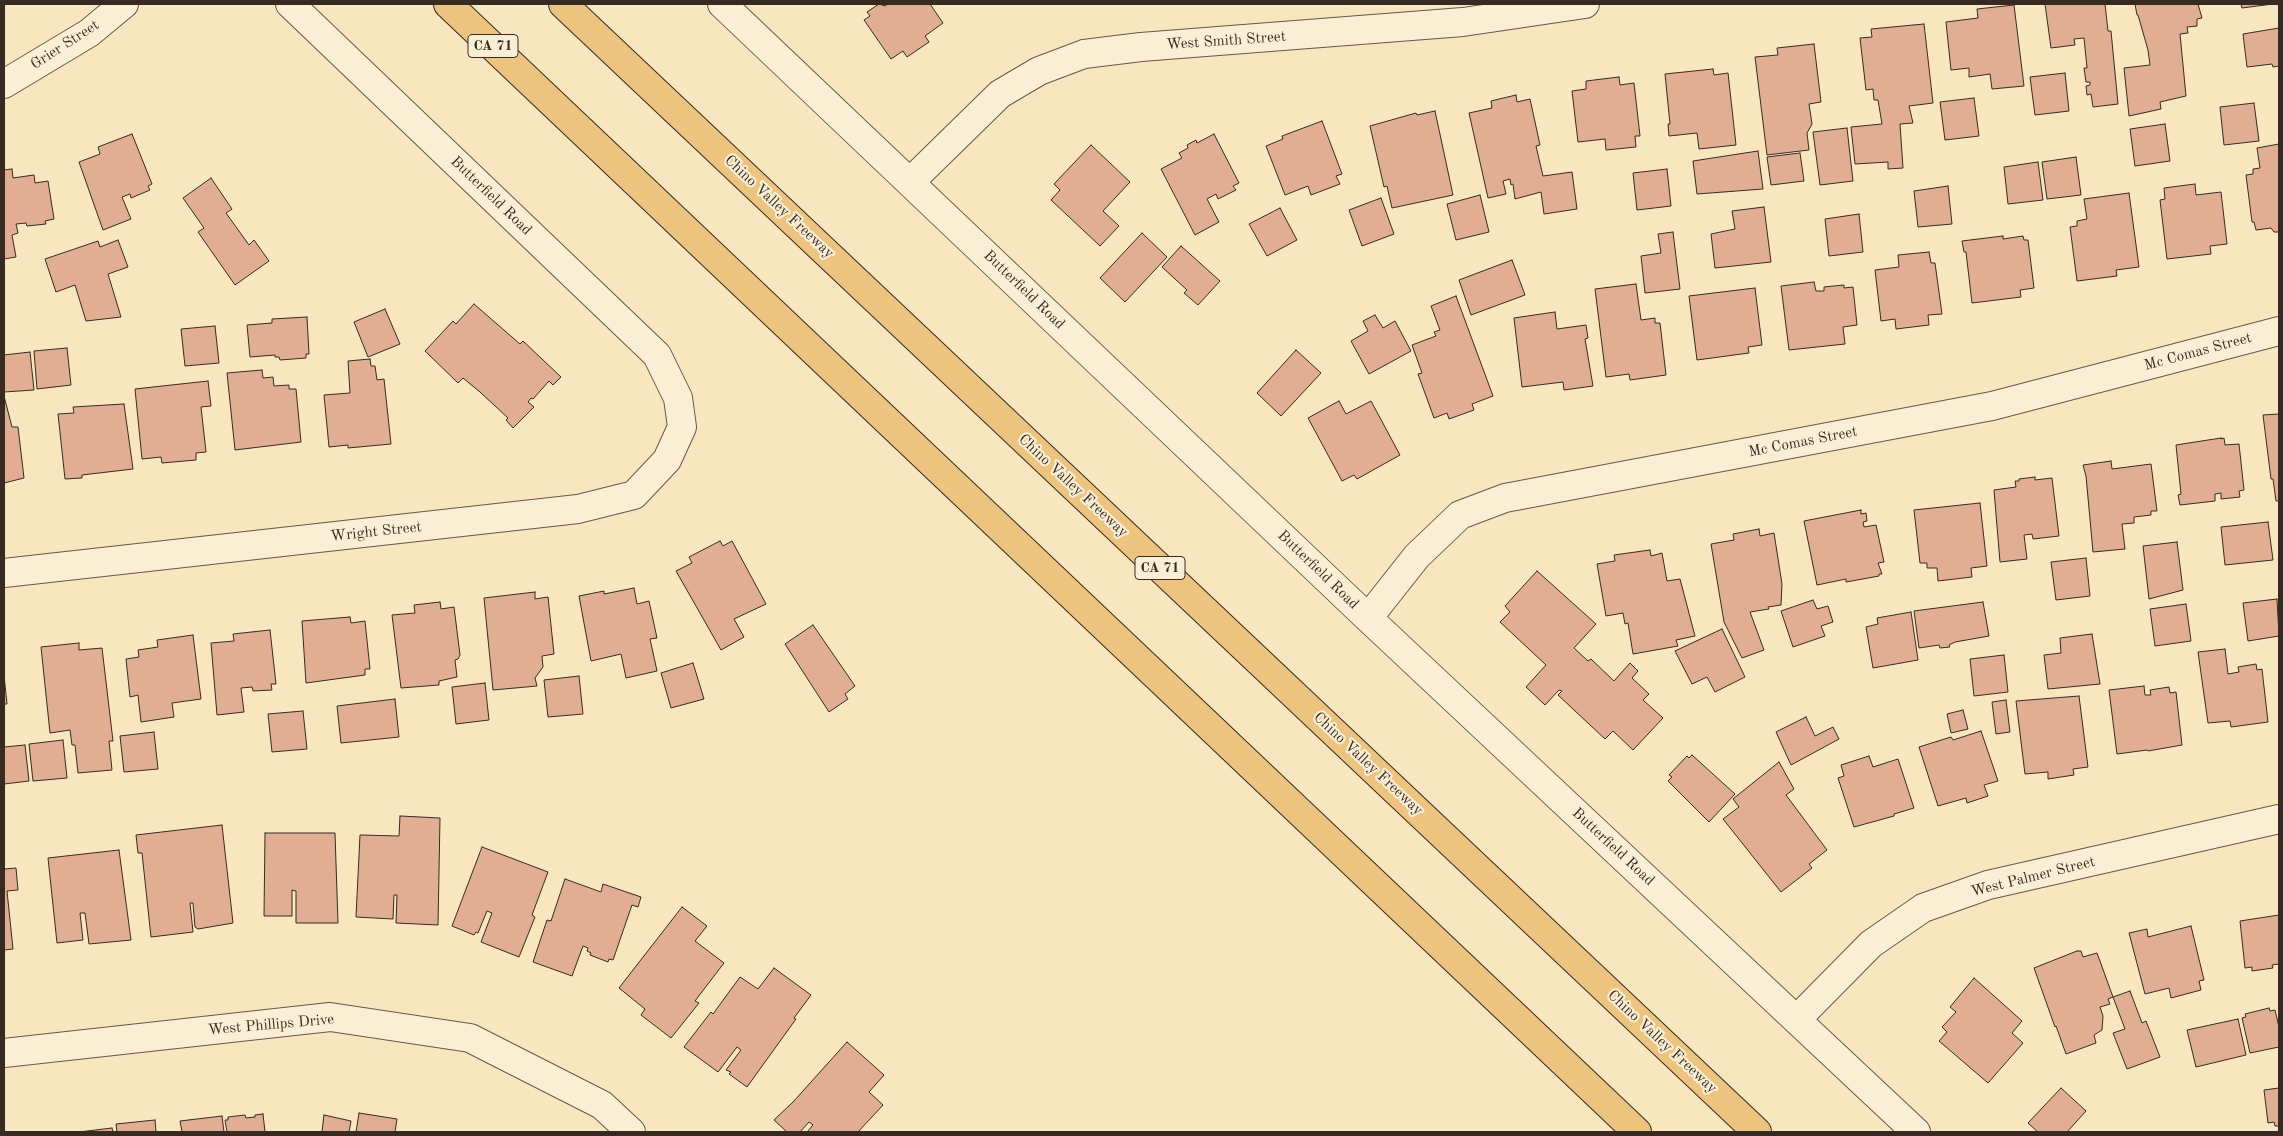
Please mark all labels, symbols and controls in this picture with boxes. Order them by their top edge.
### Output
street label: Grier Street [27,16,103,74]
street label: West Smith Street [1165,28,1287,54]
road number: CA 71 [468,34,518,58]
street label: Chino Valley Freeway [720,152,838,262]
street label: Butterfield Road [447,153,535,239]
street label: Butterfield Road [980,247,1068,333]
street label: Mc Comas Street [2142,329,2254,375]
street label: Mc Comas Street [1747,423,1859,461]
street label: Chino Valley Freeway [1014,431,1132,541]
street label: Wright Street [329,518,423,546]
street label: Butterfield Road [1274,527,1362,613]
road number: CA 71 [1135,556,1185,580]
street label: Chino Valley Freeway [1309,709,1427,819]
street label: Butterfield Road [1568,804,1658,890]
street label: West Palmer Street [1969,853,2097,901]
street label: Chino Valley Freeway [1603,987,1721,1097]
street label: West Phillips Drive [207,1011,335,1039]

